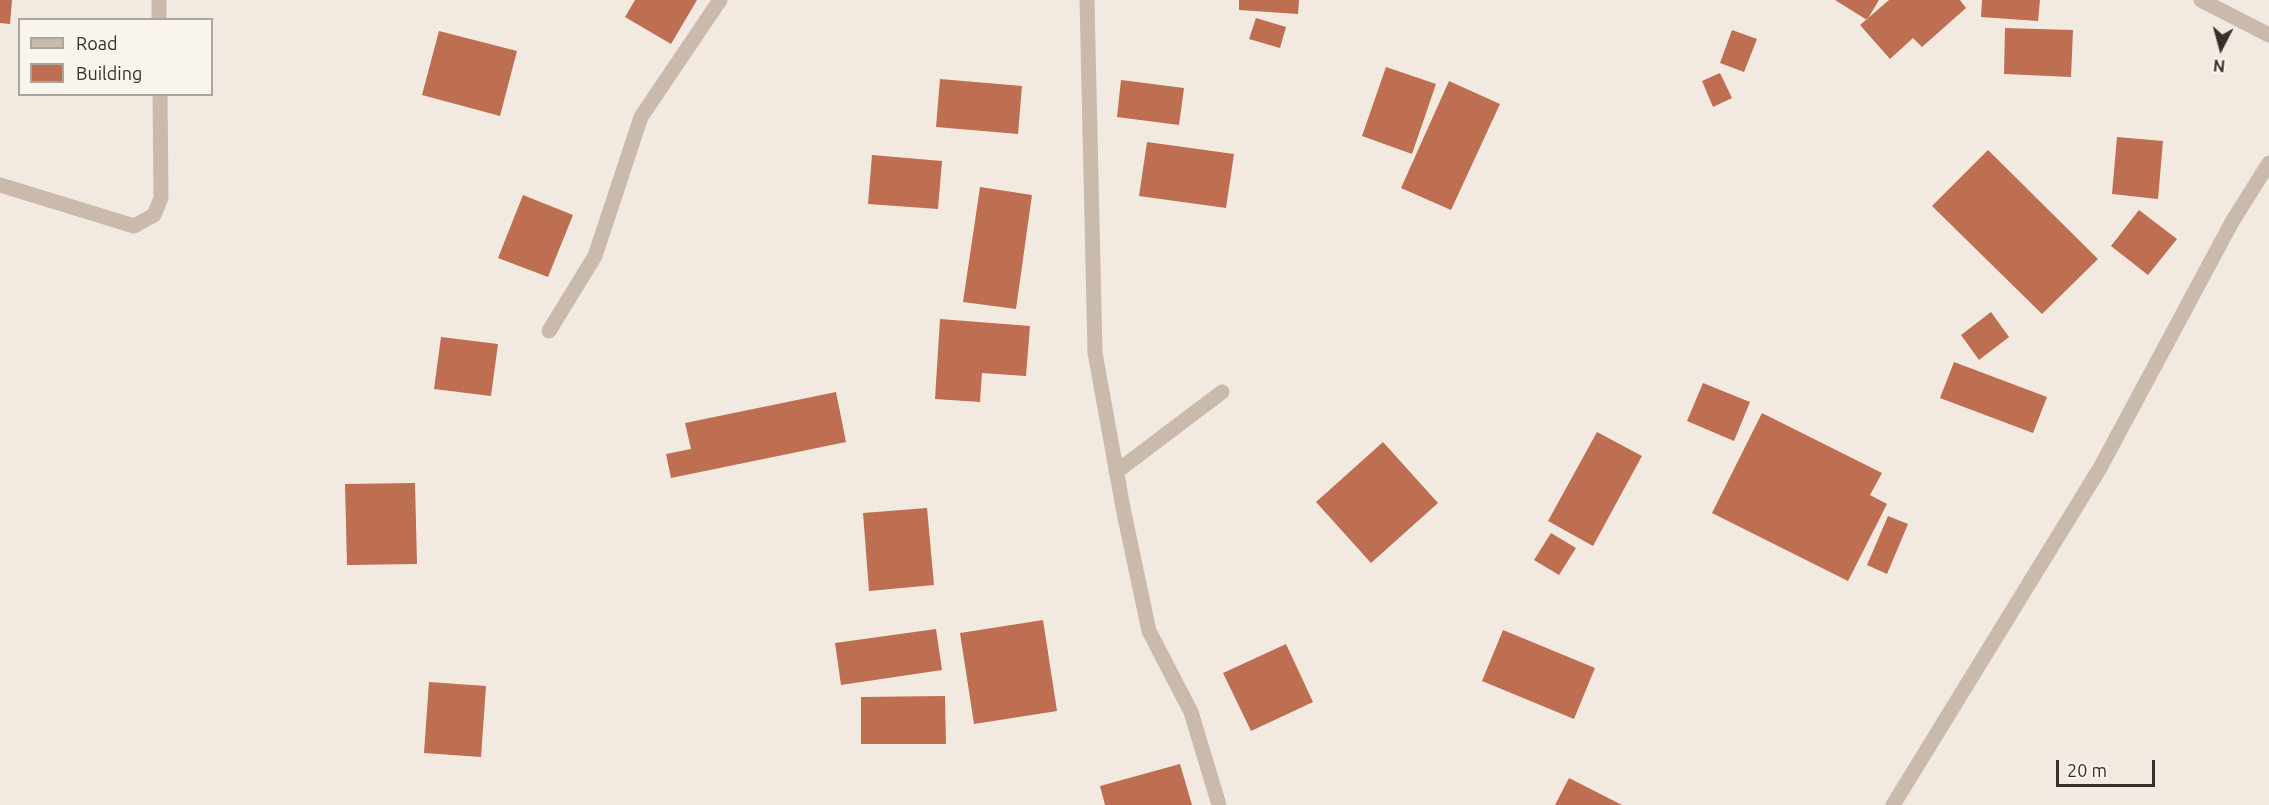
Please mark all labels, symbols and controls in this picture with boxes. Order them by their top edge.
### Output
legend [18,18,213,96]
north arrow [2191,18,2251,78]
text: Road [76,33,118,53]
text: N [2212,56,2226,75]
text: Building [76,63,142,83]
scale bar [2059,748,2158,786]
text: 20 m [2067,760,2107,780]

